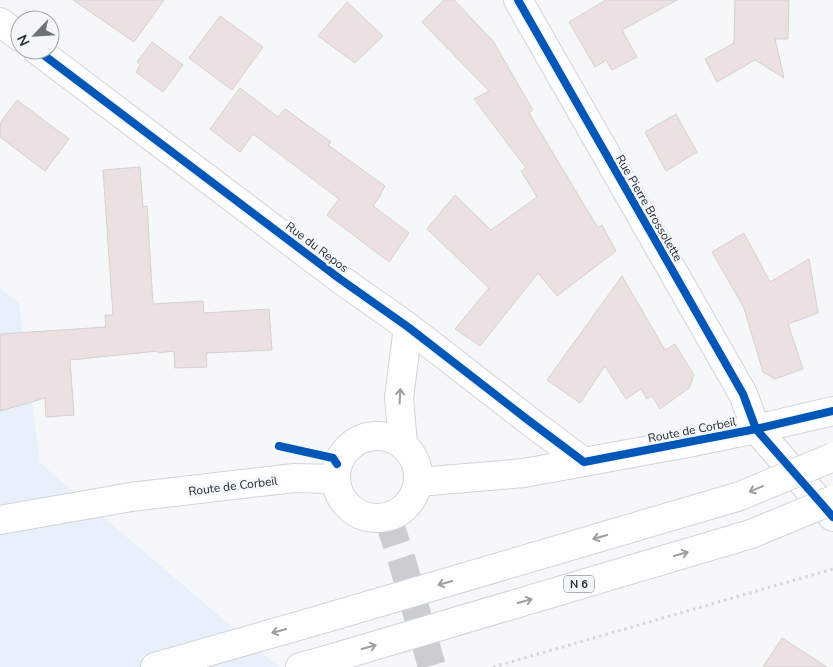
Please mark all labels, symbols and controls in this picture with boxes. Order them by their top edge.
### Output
north arrow [10,10,60,60]
text: N [13,32,34,49]
street label: Rue Pierre Brossolette [612,152,686,264]
street label: Rue du Repos [282,218,352,276]
one-way arrow [396,388,405,404]
street label: Route de Corbeil [646,414,738,446]
street label: Route de Corbeil [188,473,279,499]
one-way arrow [749,485,764,495]
one-way arrow [593,532,609,542]
one-way arrow [673,549,689,559]
road number: N 6 [564,576,594,592]
one-way arrow [437,578,453,588]
one-way arrow [517,595,533,605]
one-way arrow [271,627,287,637]
one-way arrow [361,641,377,651]

